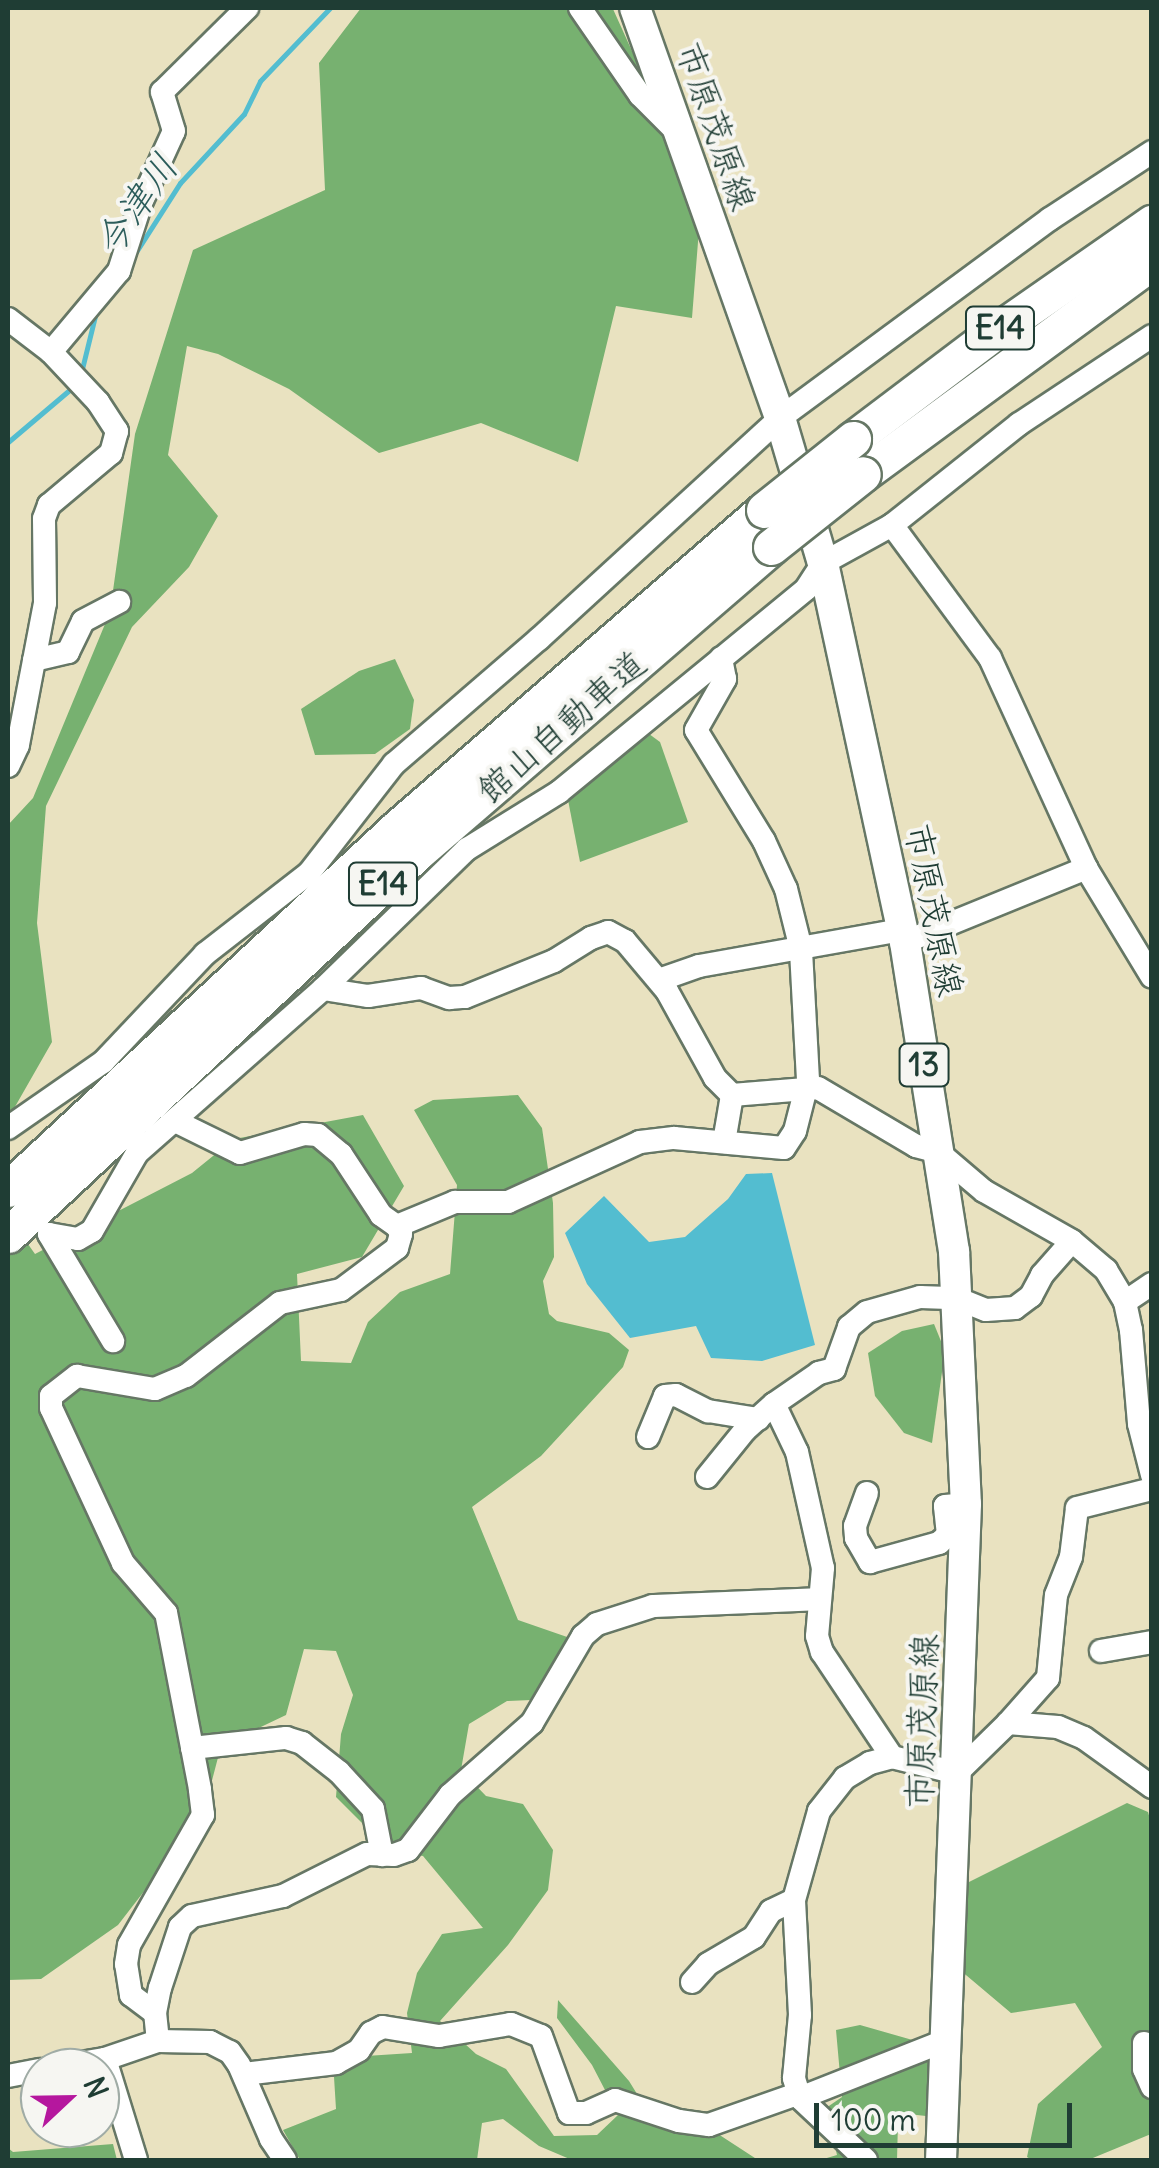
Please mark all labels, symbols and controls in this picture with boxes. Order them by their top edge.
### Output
street label: 市原茂原線 [669,36,765,216]
water label: 今津川 [85,145,187,265]
road number: E14 [962,301,1038,355]
street label: 館山自動車道 [468,641,654,811]
street label: 市原茂原線 [898,820,972,1000]
road number: E14 [346,857,420,911]
road number: 13 [896,1038,952,1092]
street label: 市原茂原線 [897,1633,945,1809]
north arrow [20,2048,120,2148]
text: N [76,2072,116,2103]
scale bar [819,2083,1076,2145]
text: 100 m [831,2101,916,2139]

